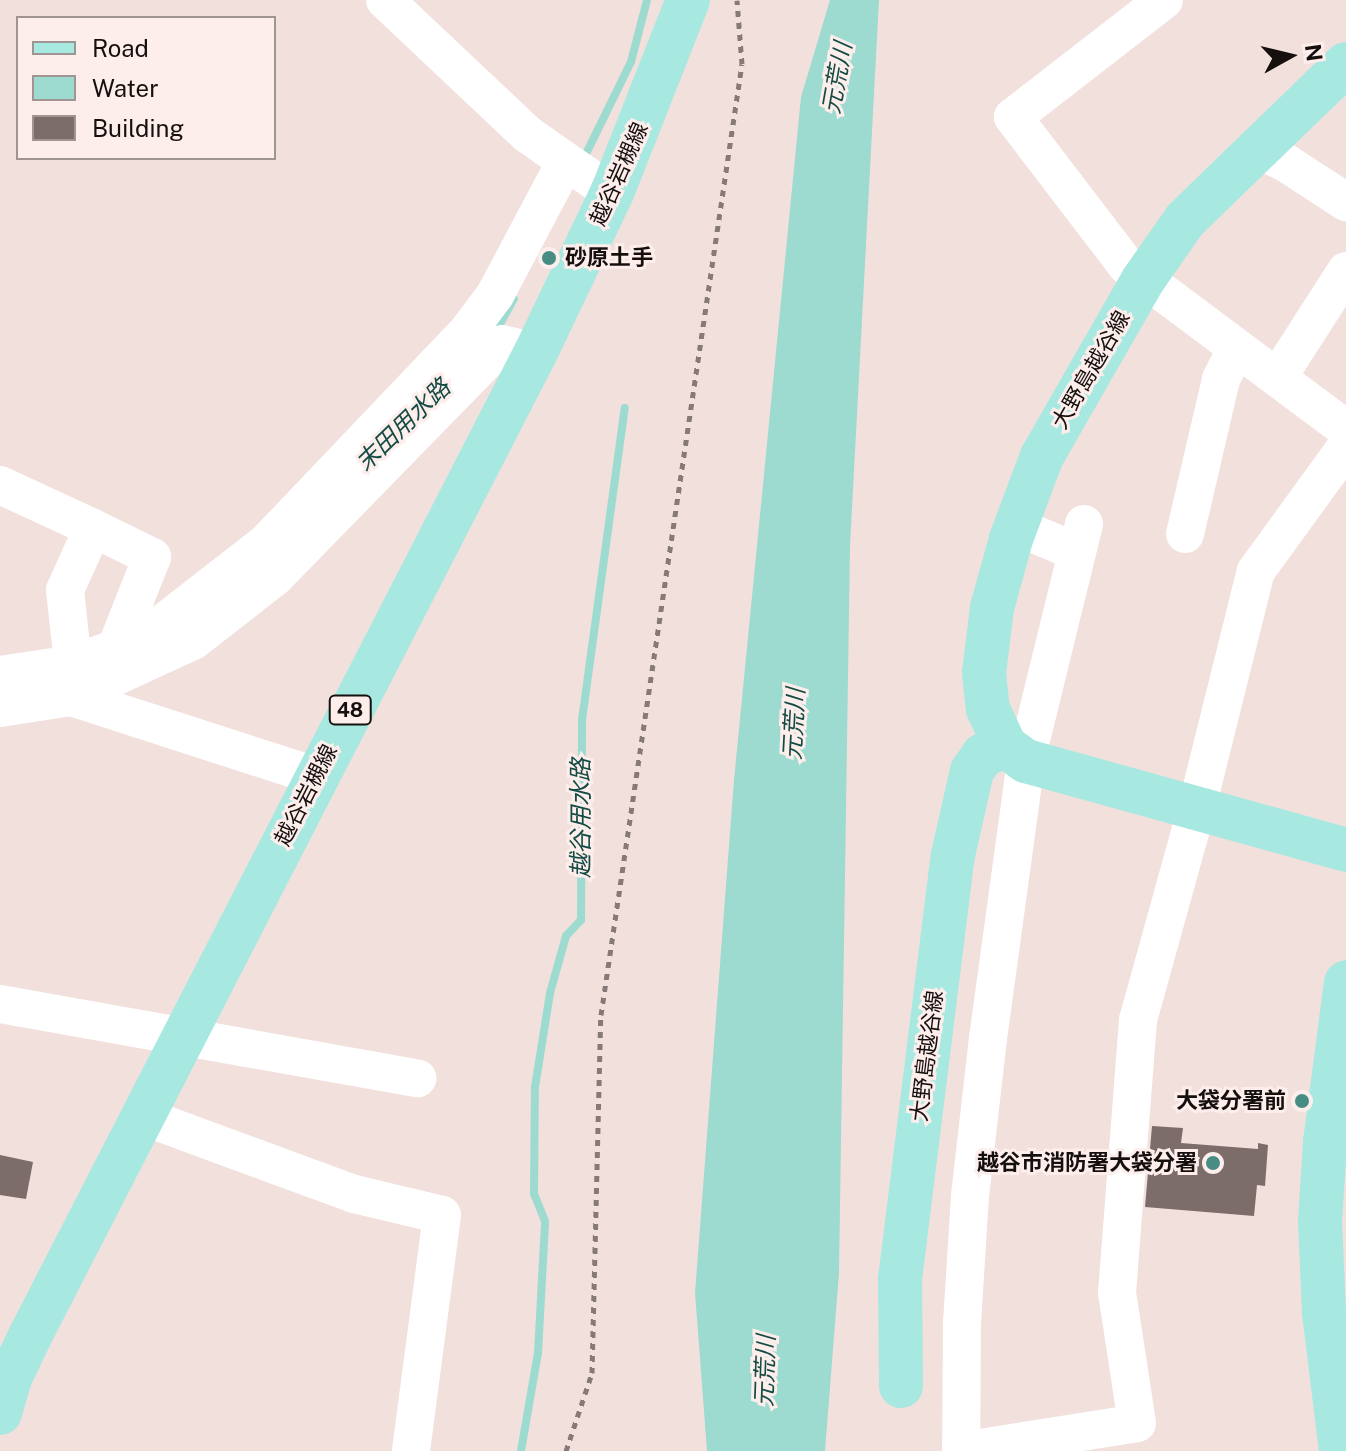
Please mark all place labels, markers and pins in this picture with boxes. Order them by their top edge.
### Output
place label: 砂原土手 [565,245,653,271]
marker: 砂原土手 [540,249,558,267]
place label: 大袋分署前 [1176,1088,1286,1114]
marker: 大袋分署前 [1293,1092,1311,1110]
place label: 越谷市消防署大袋分署 [977,1150,1197,1176]
marker: 越谷市消防署大袋分署 [1204,1154,1222,1172]

